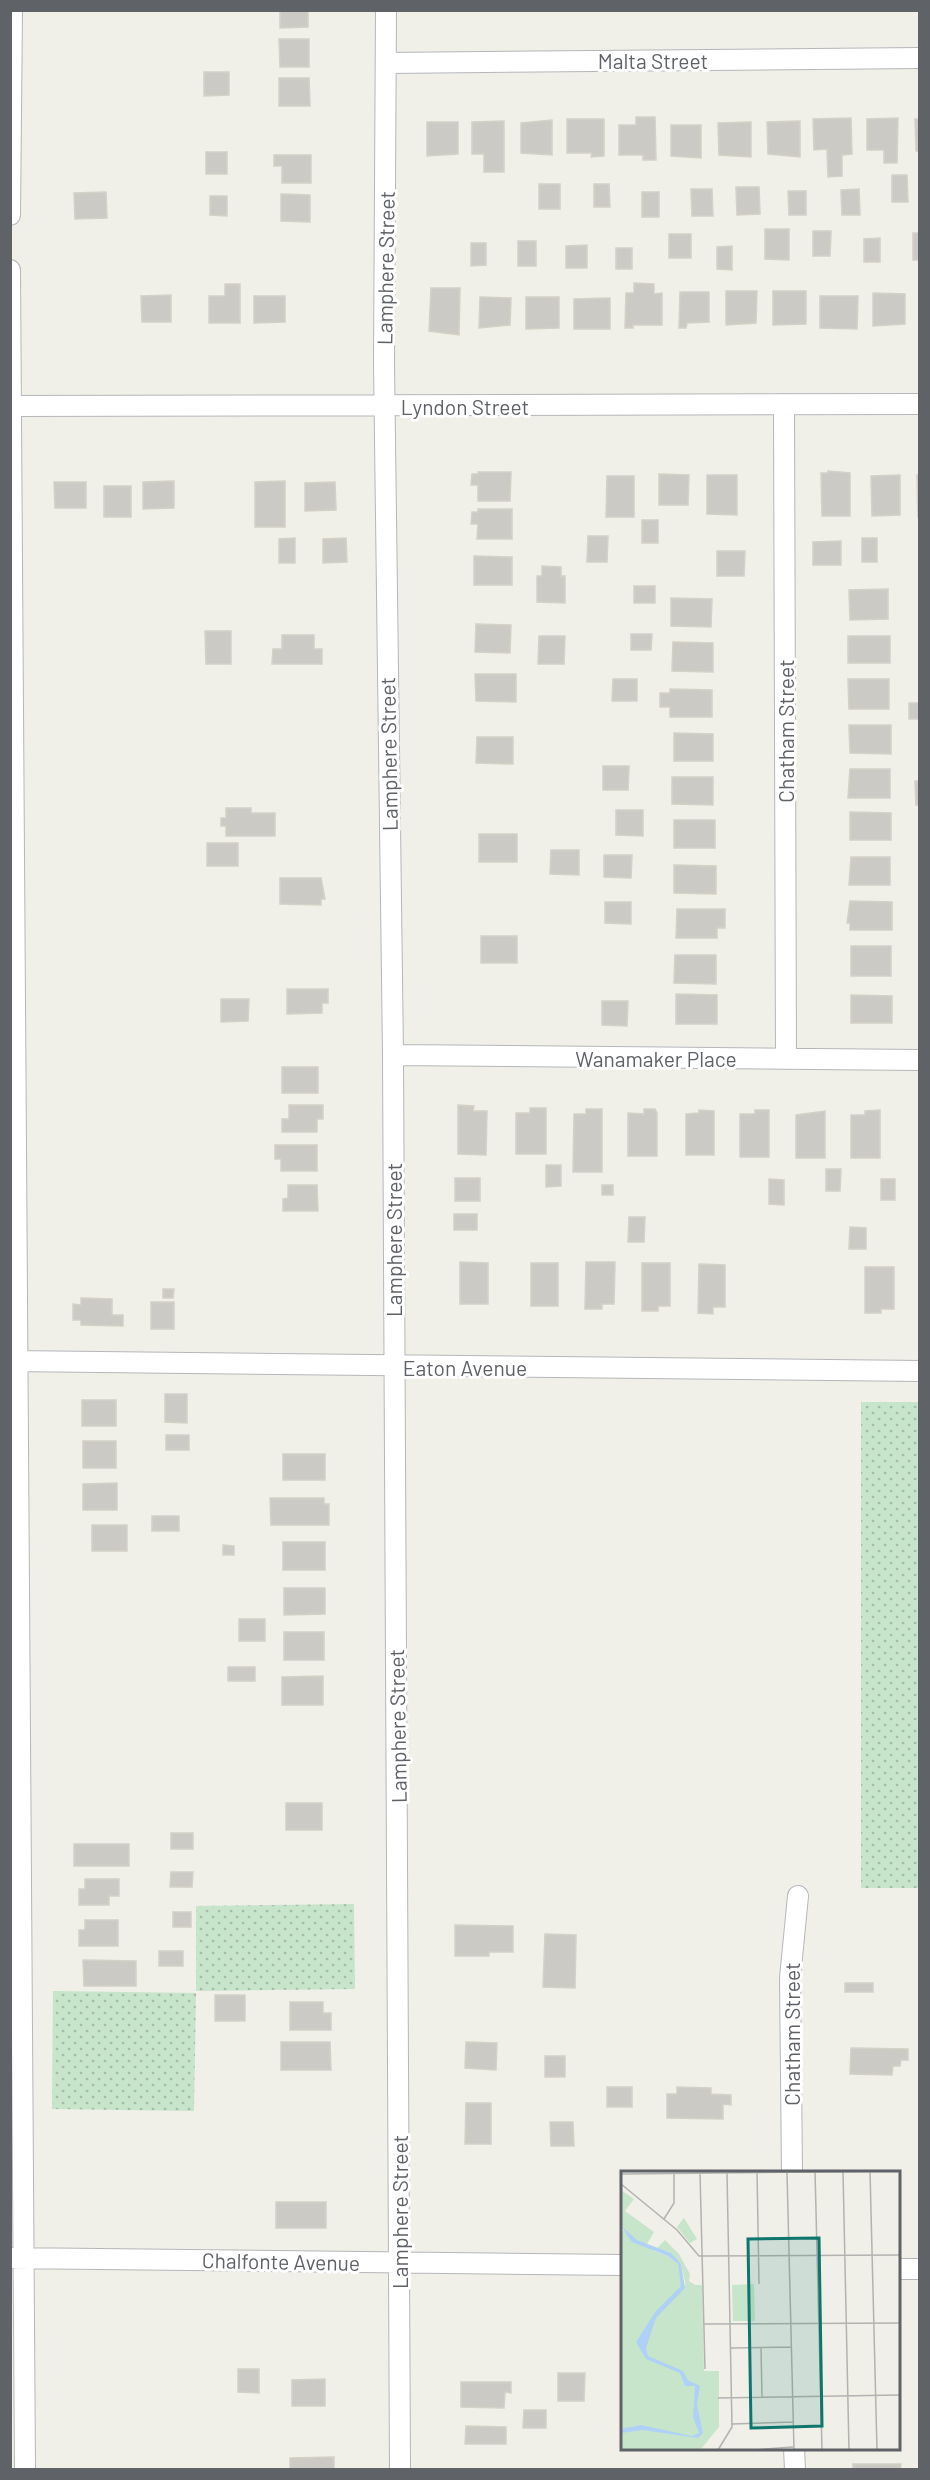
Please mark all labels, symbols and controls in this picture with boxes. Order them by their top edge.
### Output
street label: Malta Street [598,48,708,73]
street label: Lamphere Street [371,191,399,345]
street label: Lyndon Street [401,394,529,419]
street label: Chatham Street [773,659,798,803]
street label: Lamphere Street [374,677,402,831]
street label: Wanamaker Place [575,1046,737,1071]
street label: Lamphere Street [381,1163,406,1317]
street label: Eaton Avenue [403,1355,527,1380]
street label: Lamphere Street [383,1649,411,1803]
street label: Chatham Street [779,1962,804,2106]
street label: Lamphere Street [387,2135,412,2289]
inset map [621,2171,900,2450]
street label: Chalfonte Avenue [202,2247,360,2275]

